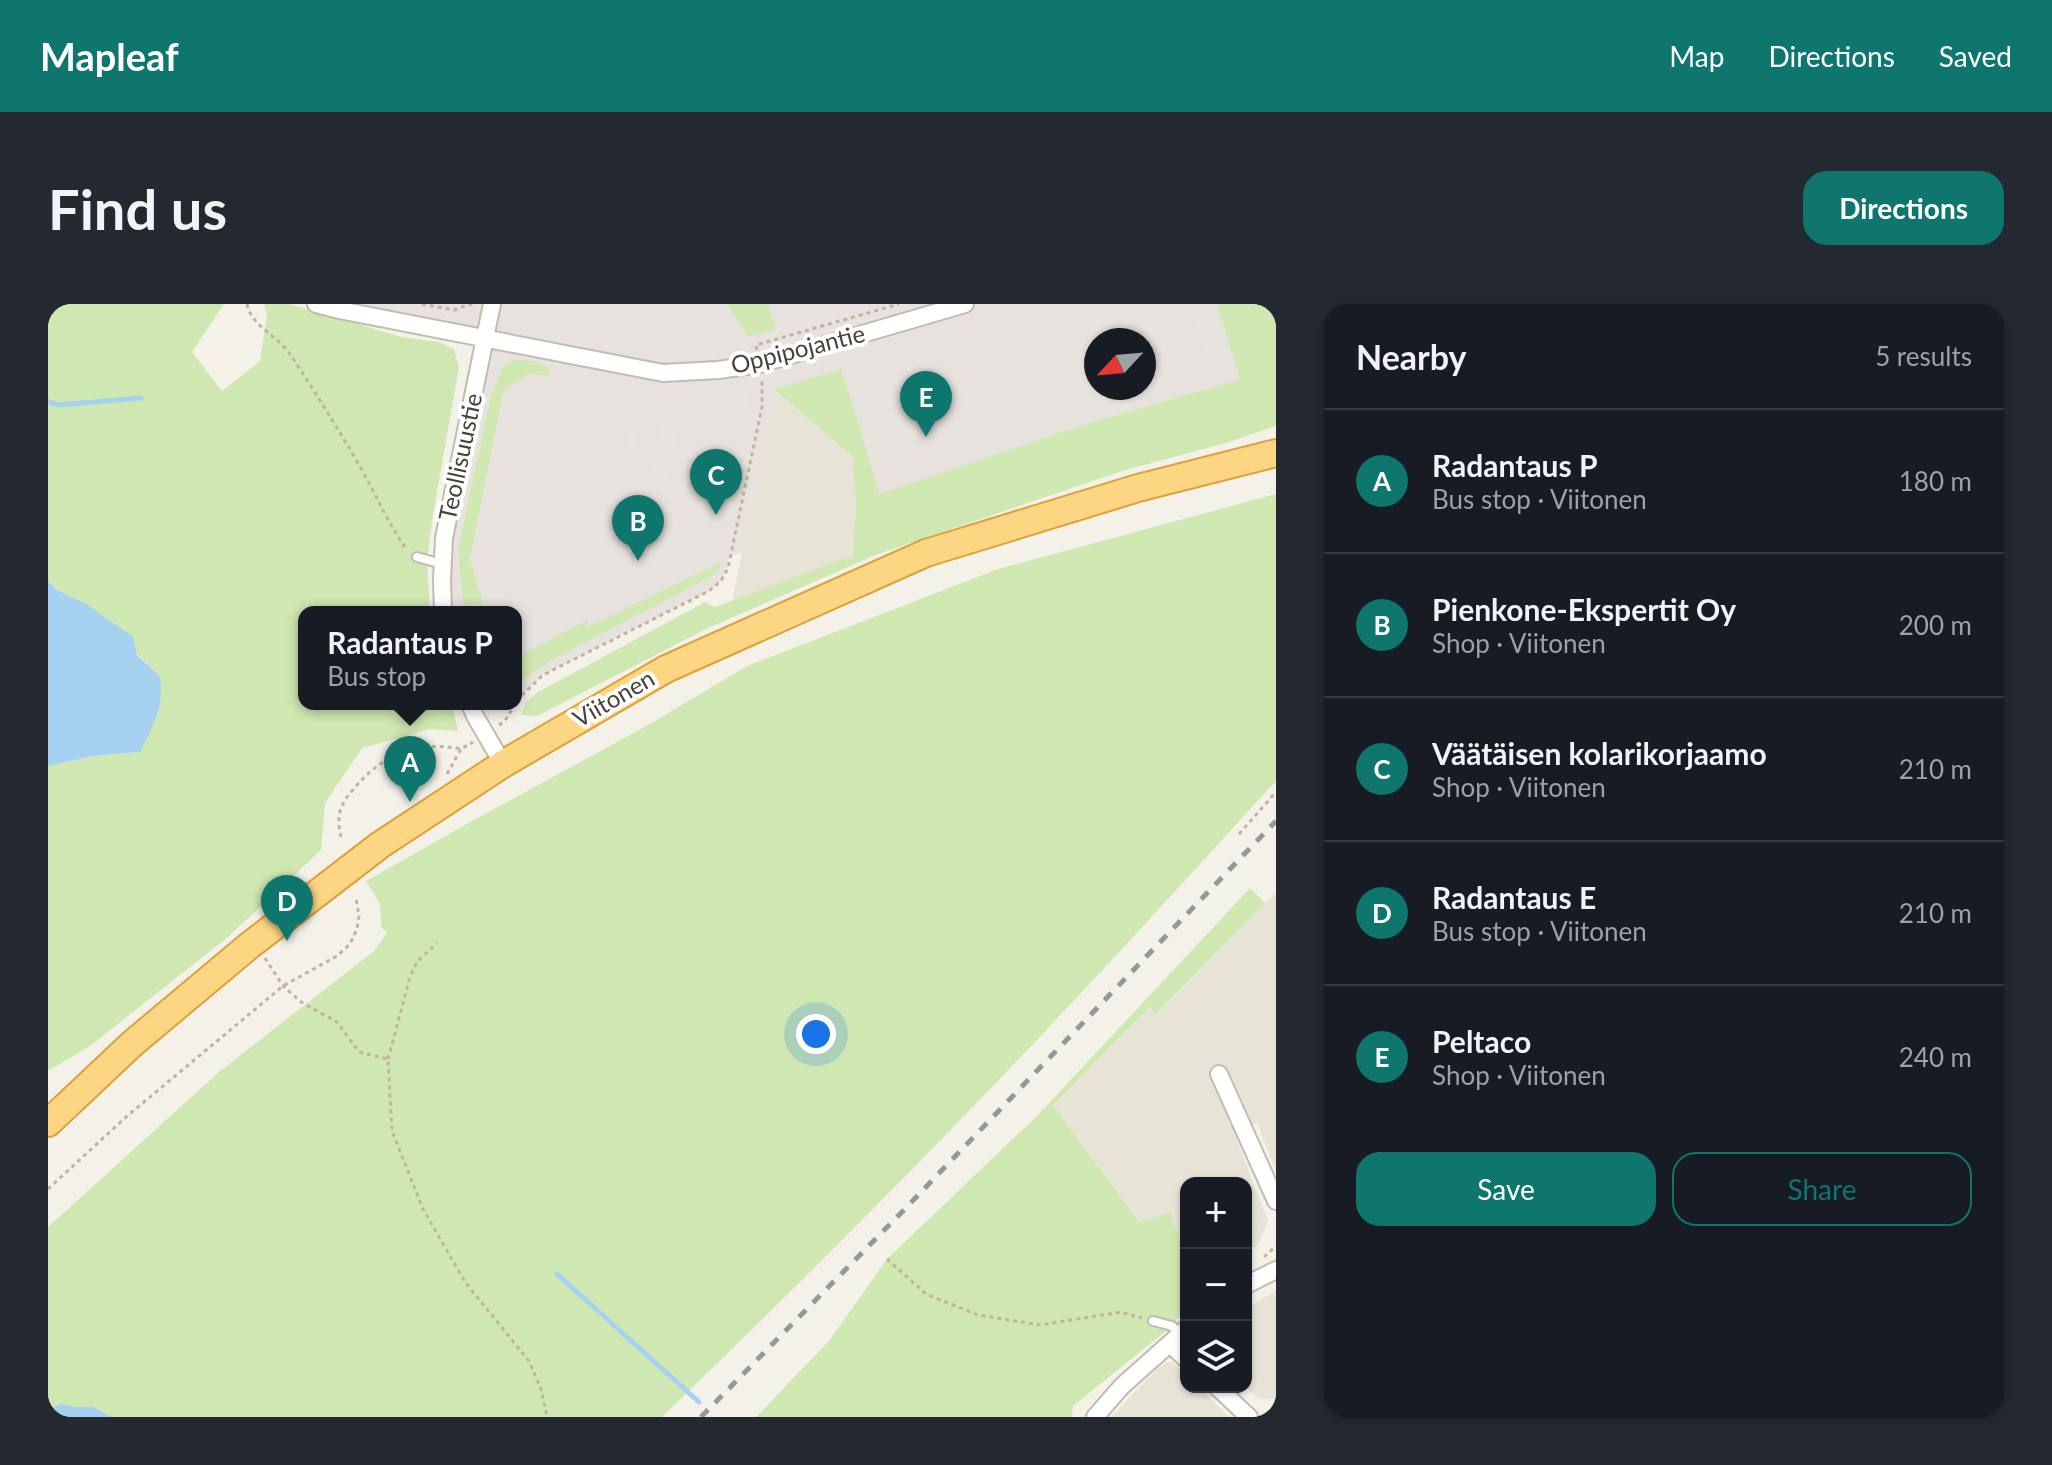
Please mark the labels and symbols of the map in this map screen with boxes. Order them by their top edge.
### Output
street label: Oppipojantie [728,318,868,379]
north arrow [1084,328,1156,400]
pin: E [900,371,952,437]
street label: Teollisuustie [432,390,487,523]
pin: C [690,449,742,515]
pin: B [612,495,664,561]
street label: Viitonen [567,663,659,733]
pin: A [384,736,436,802]
pin: D [261,875,313,941]
your location [796,1014,836,1054]

